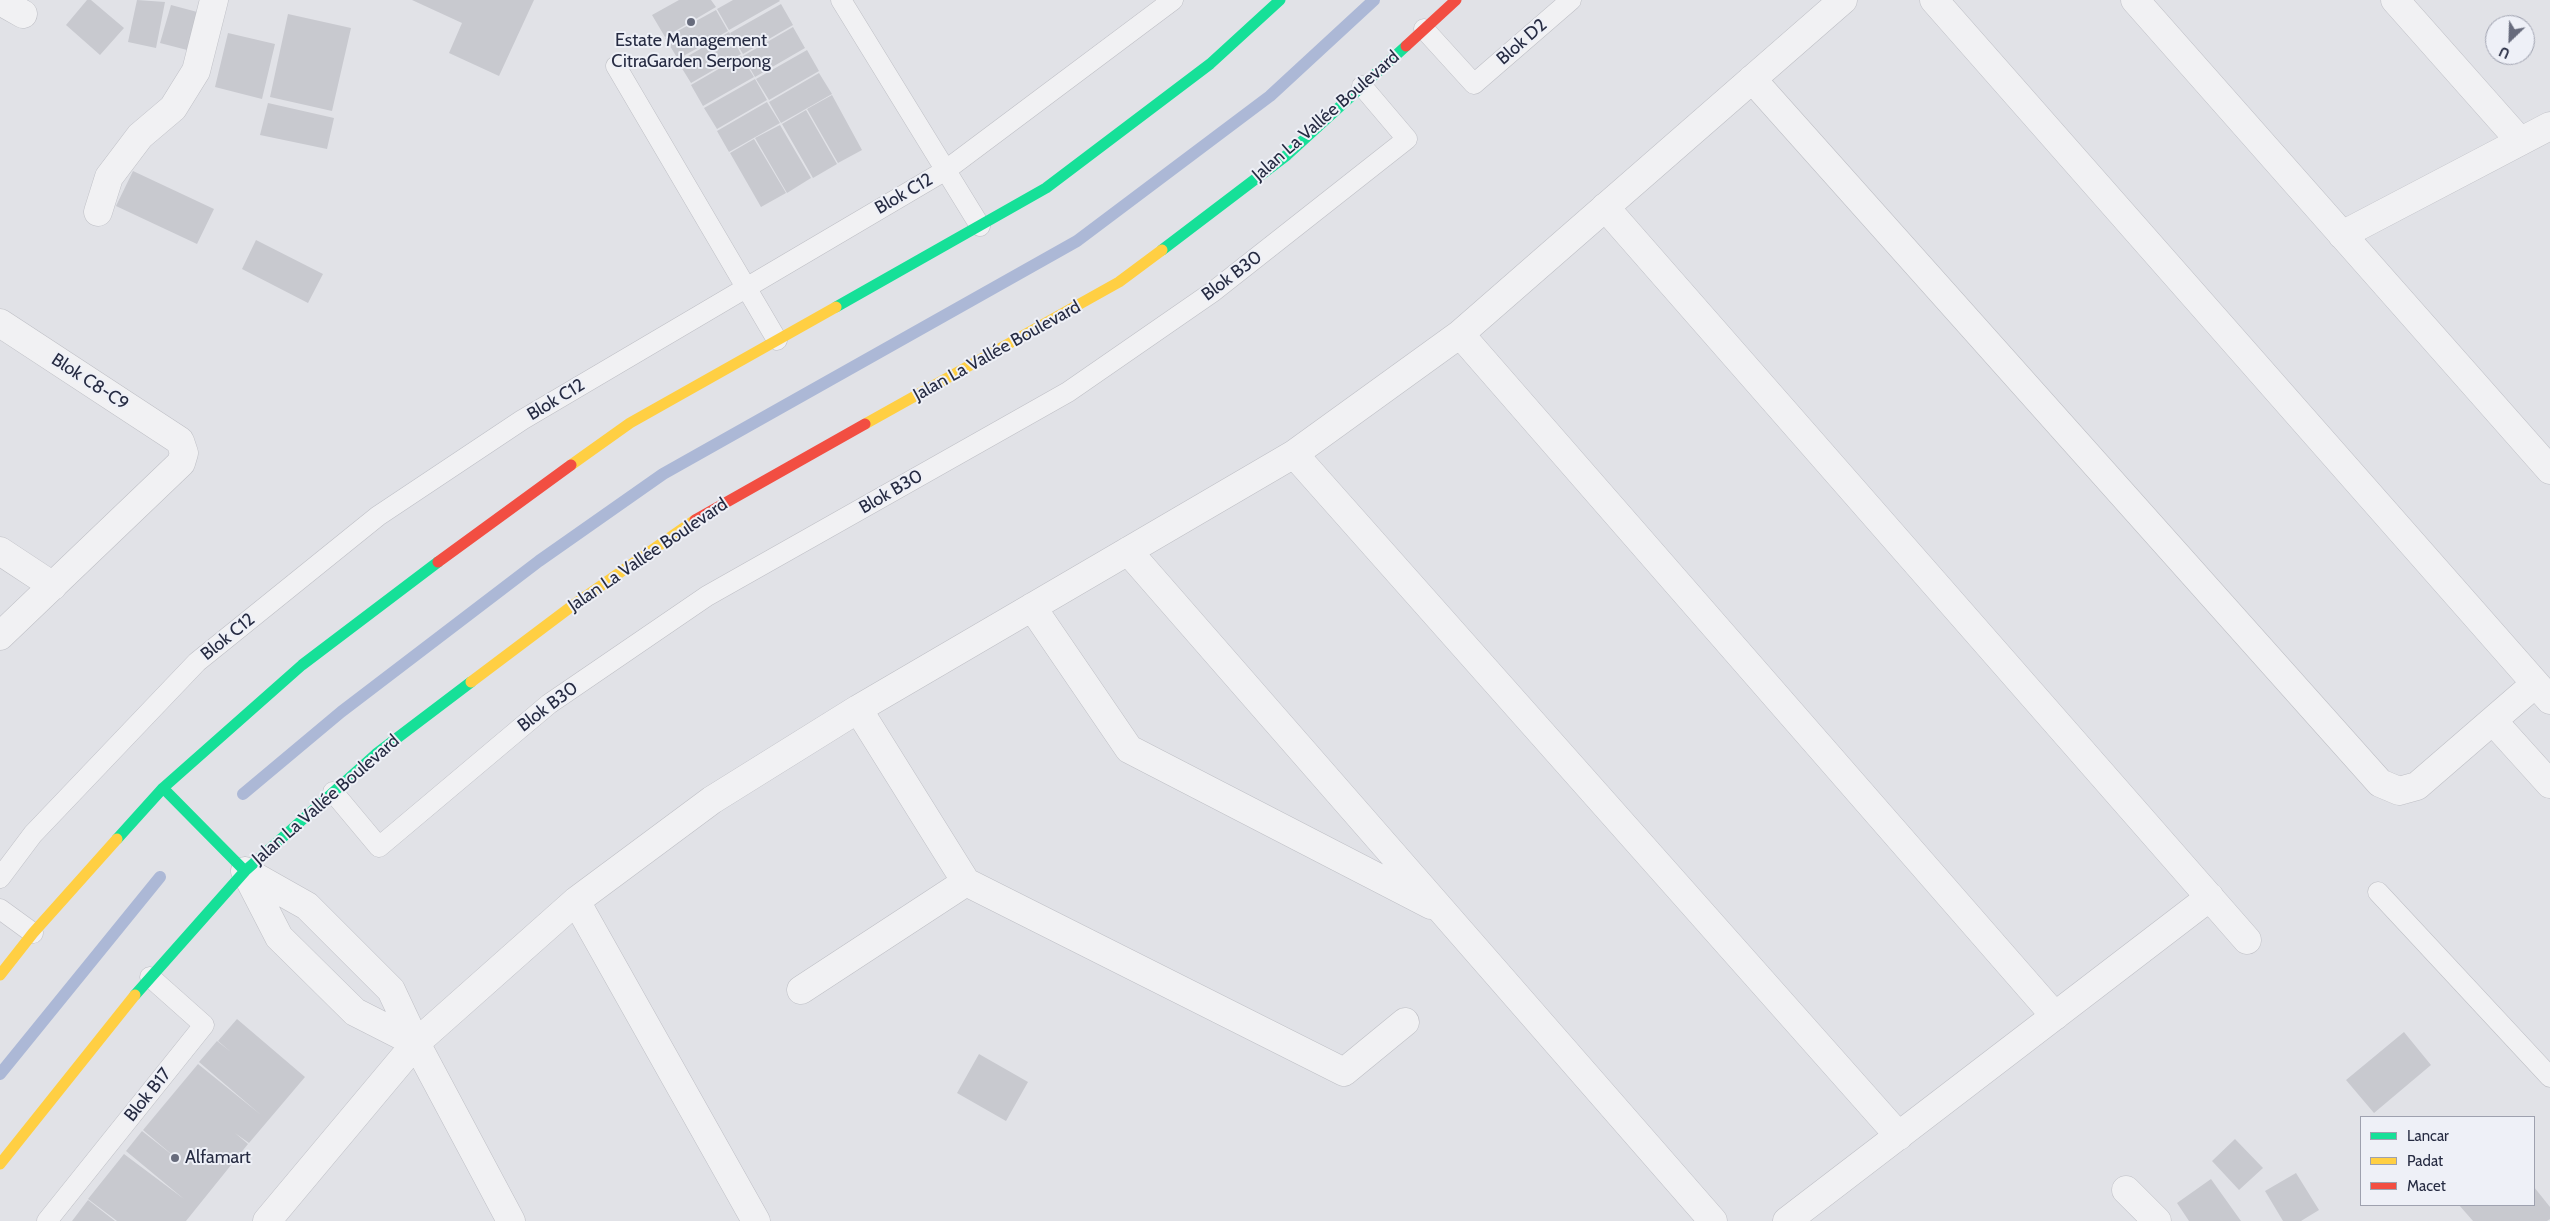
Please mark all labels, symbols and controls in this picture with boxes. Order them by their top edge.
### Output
street label: Blok D2 [1493,14,1551,70]
north arrow [2485,15,2535,65]
marker: Estate Management CitraGarden Serpong [685,16,697,28]
place label: Estate Management CitraGarden Serpong [611,30,771,72]
text: U [2496,43,2513,63]
street label: Jalan La Vallée Boulevard [1248,46,1404,186]
street label: Blok C12 [871,169,937,219]
street label: Blok B30 [1198,246,1266,306]
street label: Jalan La Vallée Boulevard [910,296,1084,406]
street label: Blok C8-C9 [47,349,133,415]
street label: Blok C12 [523,374,589,426]
street label: Blok B30 [855,465,927,519]
street label: Jalan La Vallée Boulevard [564,494,732,616]
street label: Blok C12 [197,609,259,665]
street label: Blok B30 [514,677,582,737]
street label: Jalan La Vallée Boulevard [248,730,404,870]
street label: Blok B17 [120,1064,176,1126]
legend [2360,1116,2535,1206]
text: Lancar [2407,1127,2449,1145]
place label: Alfamart [185,1147,251,1169]
marker: Alfamart [169,1152,181,1164]
text: Padat [2407,1152,2443,1170]
text: Macet [2407,1177,2446,1195]

